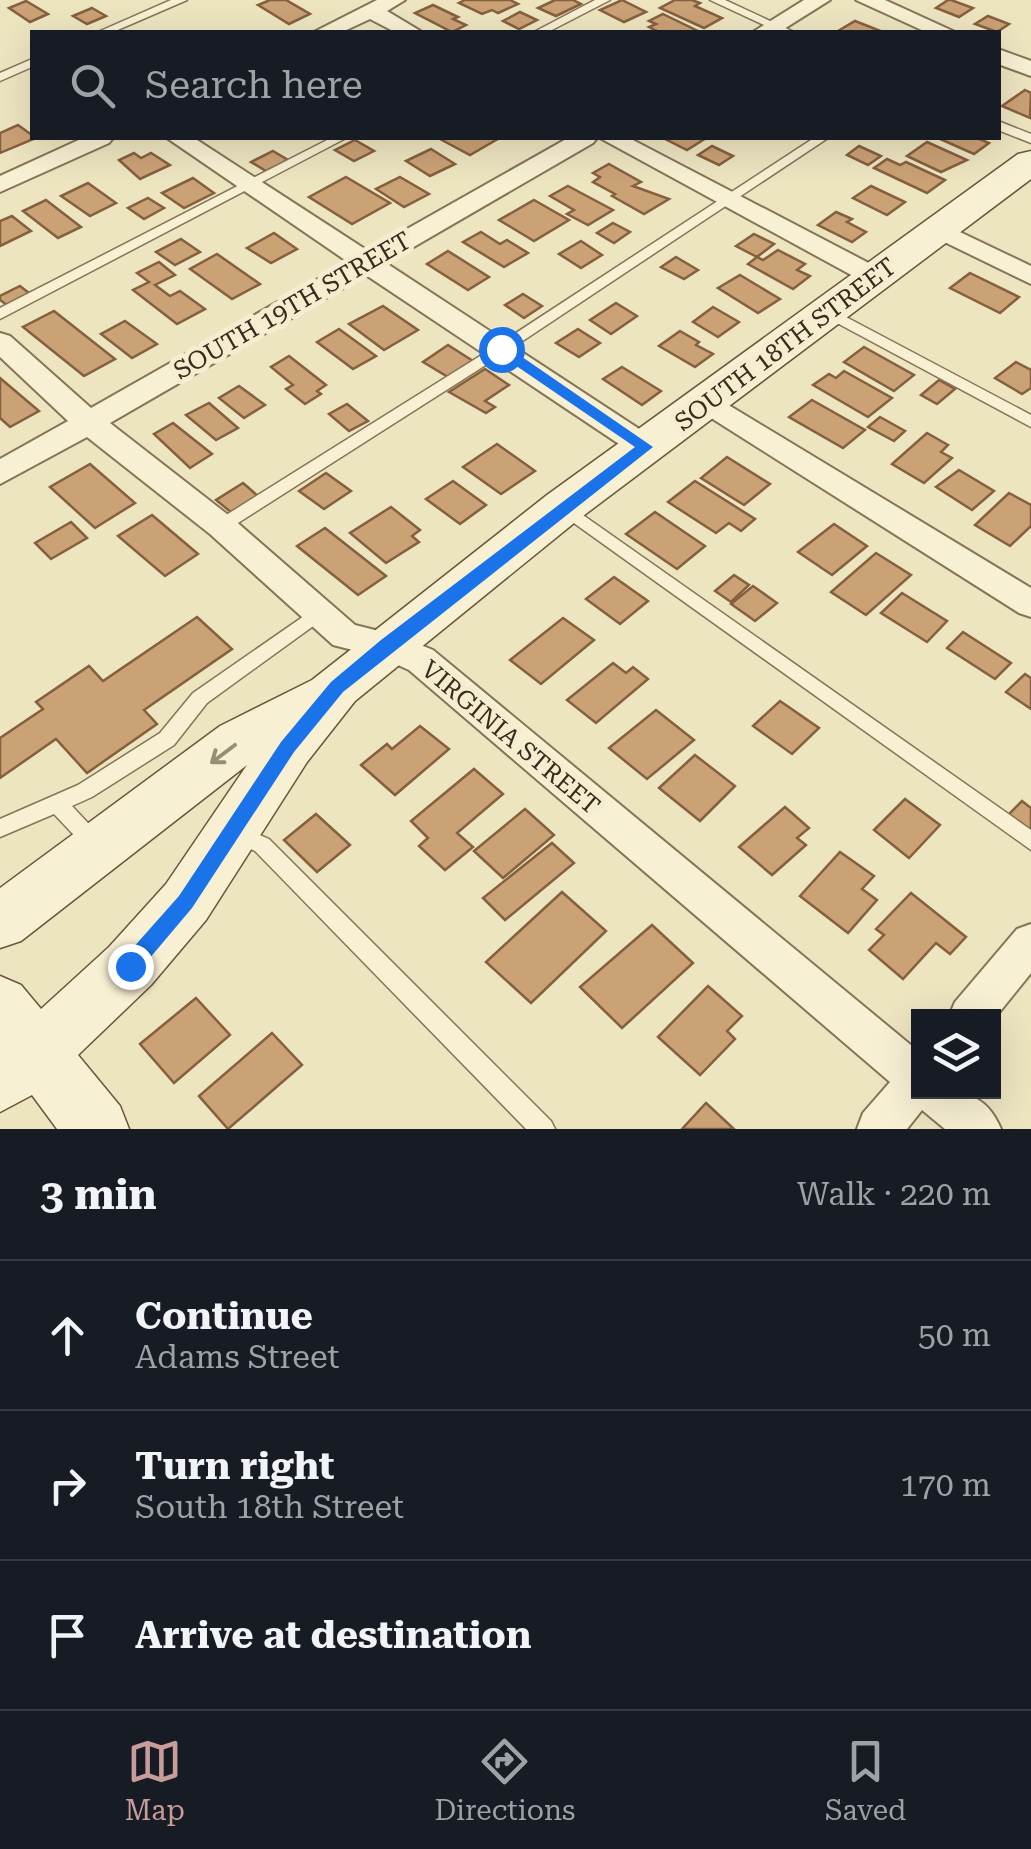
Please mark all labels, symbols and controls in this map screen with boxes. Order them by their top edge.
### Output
search box [30,30,1001,140]
icon: search [65,58,120,113]
text: Search here [145,63,363,107]
street label: SOUTH 19TH STREET [169,226,416,385]
street label: SOUTH 18TH STREET [669,252,901,437]
route start [479,327,525,373]
street label: VIRGINIA STREET [416,654,606,820]
one-way arrow [210,743,237,764]
route end [108,944,154,990]
map controls [911,1009,1001,1099]
button: layers [911,1009,1001,1099]
text: 3 min [40,1170,157,1219]
text: Walk · 220 m [797,1175,991,1213]
text: Continue [135,1294,313,1338]
icon: ahead [40,1308,95,1363]
text: 50 m [918,1316,991,1354]
text: Adams Street [135,1338,339,1376]
text: Turn right [135,1444,334,1488]
icon: right [40,1458,95,1513]
text: 170 m [900,1466,991,1504]
text: South 18th Street [135,1488,404,1526]
icon: arrive [40,1608,95,1663]
text: Arrive at destination [135,1613,531,1657]
tab: Map [125,1734,185,1827]
tab: Directions [434,1734,575,1827]
tab: Saved [825,1734,906,1827]

